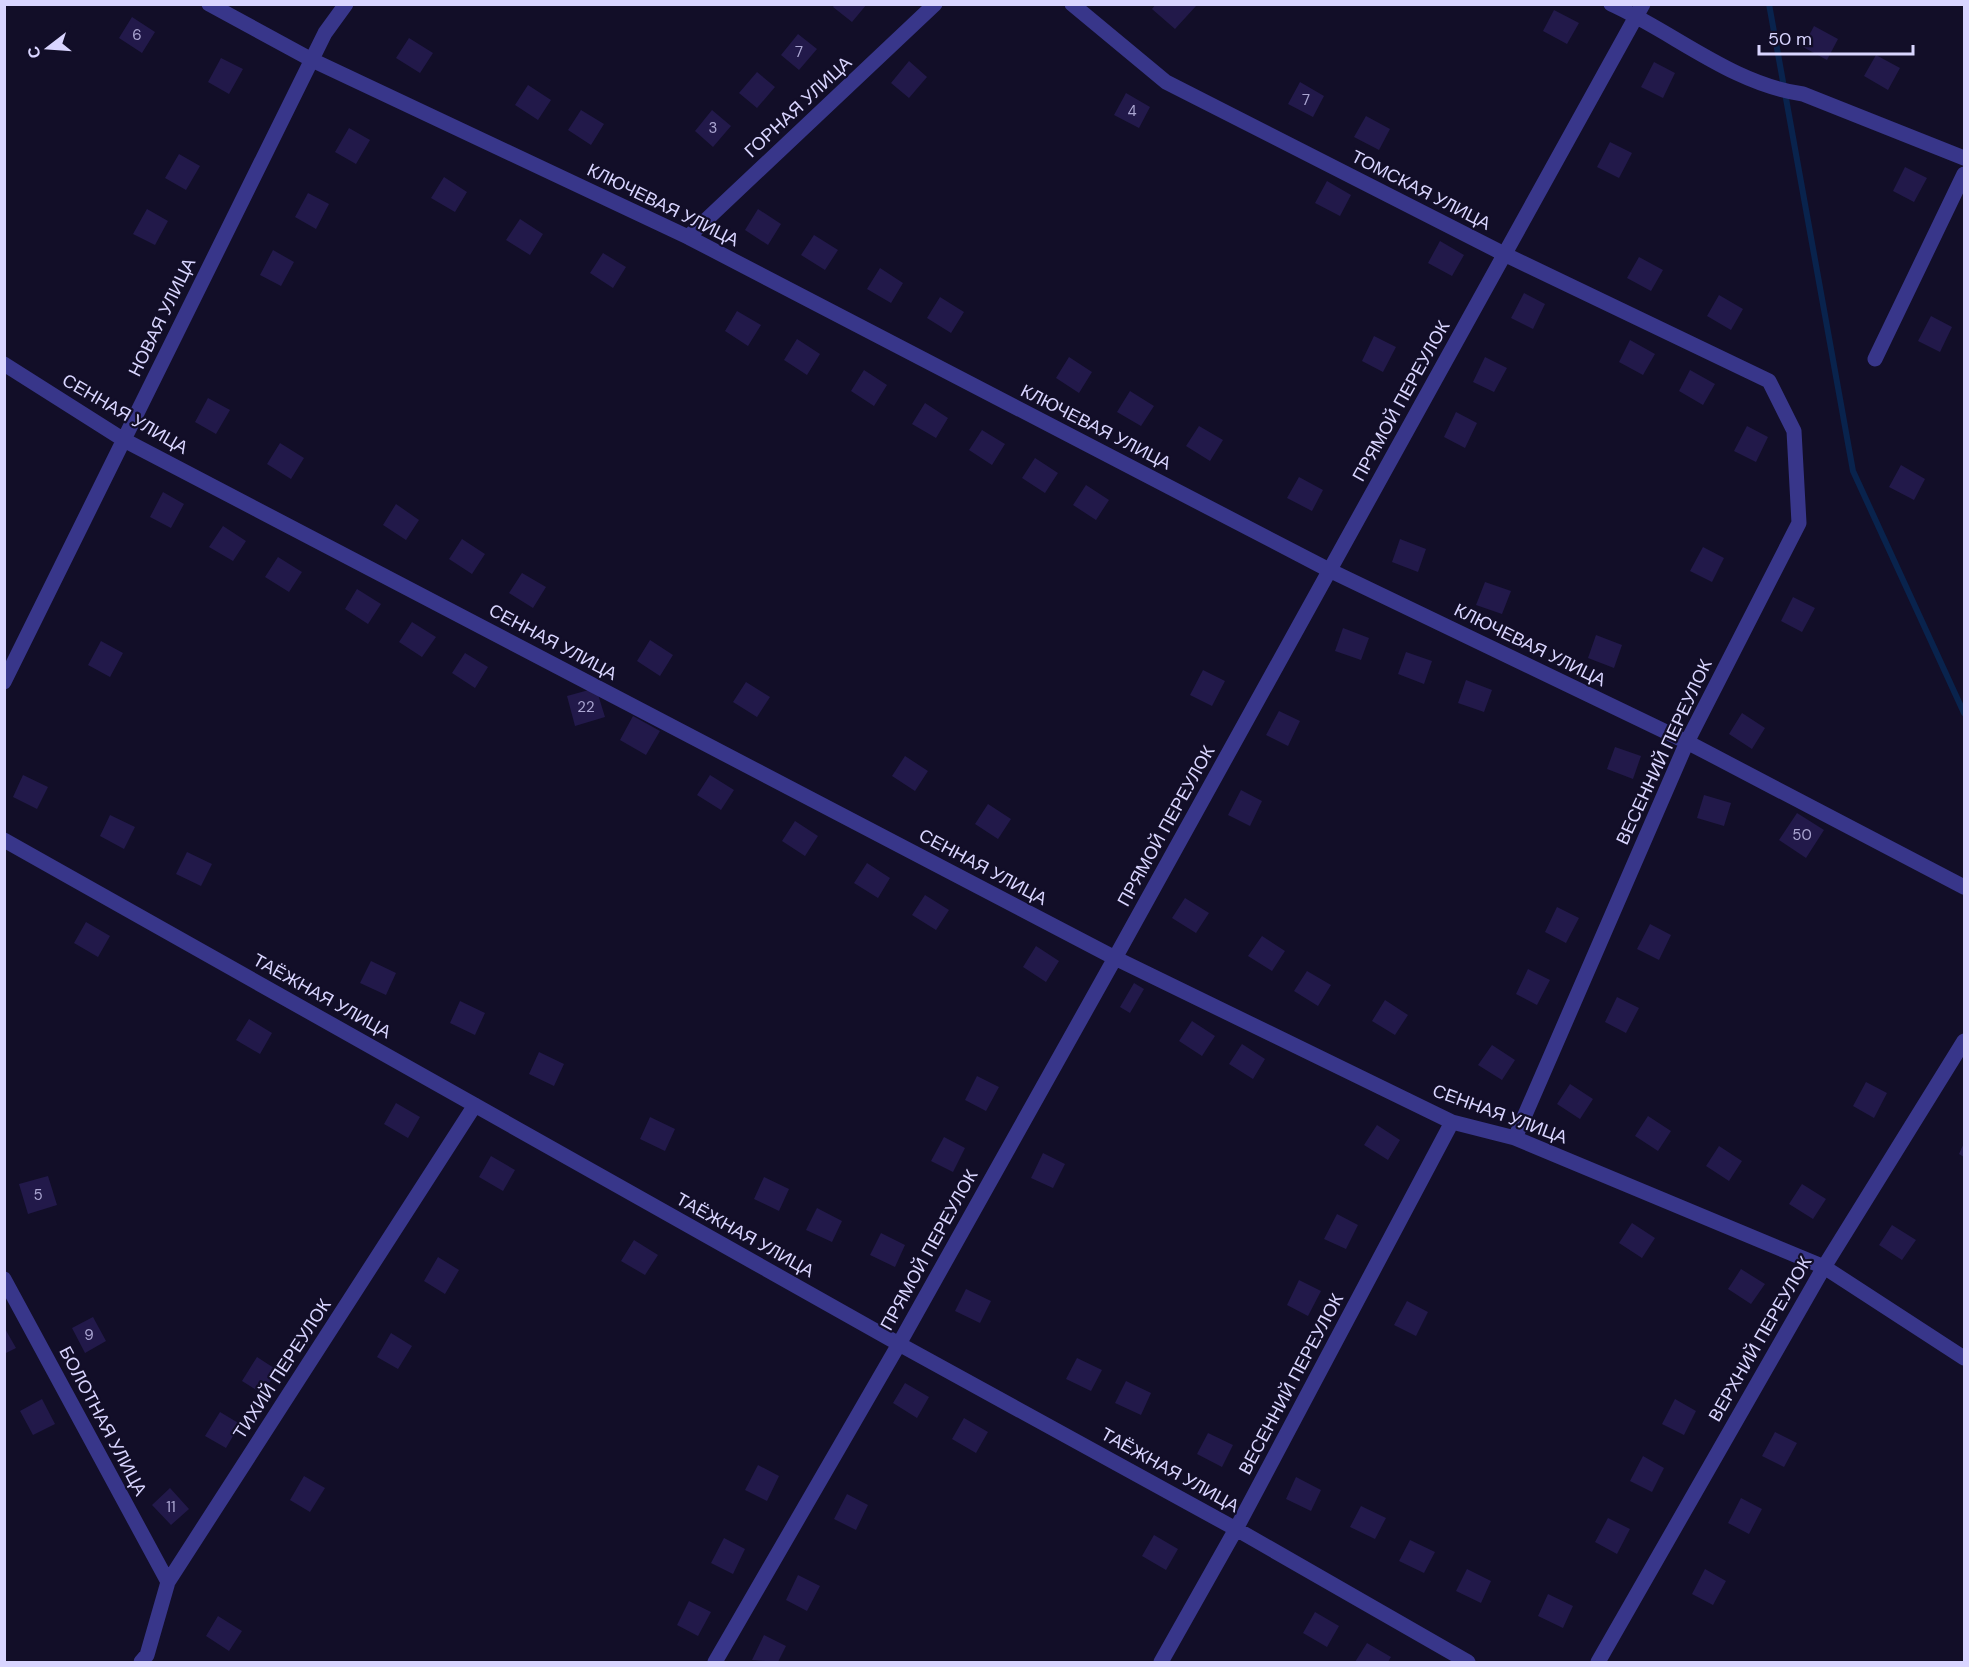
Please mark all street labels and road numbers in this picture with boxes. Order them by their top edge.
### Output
street label: ГОРНАЯ УЛИЦА [739,51,857,163]
street label: ТОМСКАЯ УЛИЦА [1347,144,1495,236]
street label: КЛЮЧЕВАЯ УЛИЦА [583,158,743,252]
street label: НОВАЯ УЛИЦА [123,254,201,380]
street label: ПРЯМОЙ ПЕРЕУЛОК [1347,316,1455,486]
street label: СЕННАЯ УЛИЦА [58,368,192,460]
street label: КЛЮЧЕВАЯ УЛИЦА [1017,379,1175,475]
street label: СЕННАЯ УЛИЦА [485,598,621,686]
street label: КЛЮЧЕВАЯ УЛИЦА [1450,598,1610,692]
street label: ВЕСЕННИЙ ПЕРЕУЛОК [1610,655,1718,849]
street label: ПРЯМОЙ ПЕРЕУЛОК [1112,741,1220,911]
street label: СЕННАЯ УЛИЦА [915,823,1051,911]
street label: ТАЁЖНАЯ УЛИЦА [249,948,395,1044]
street label: СЕННАЯ УЛИЦА [1429,1078,1571,1150]
street label: ПРЯМОЙ ПЕРЕУЛОК [875,1165,983,1335]
street label: ТАЁЖНАЯ УЛИЦА [672,1187,818,1283]
street label: ВЕРХНИЙ ПЕРЕУЛОК [1703,1252,1817,1426]
street label: ВЕСЕННИЙ ПЕРЕУЛОК [1233,1289,1349,1479]
street label: ТИХИЙ ПЕРЕУЛОК [228,1294,337,1444]
street label: БОЛОТНАЯ УЛИЦА [53,1342,153,1500]
street label: ТАЁЖНАЯ УЛИЦА [1097,1422,1243,1518]

